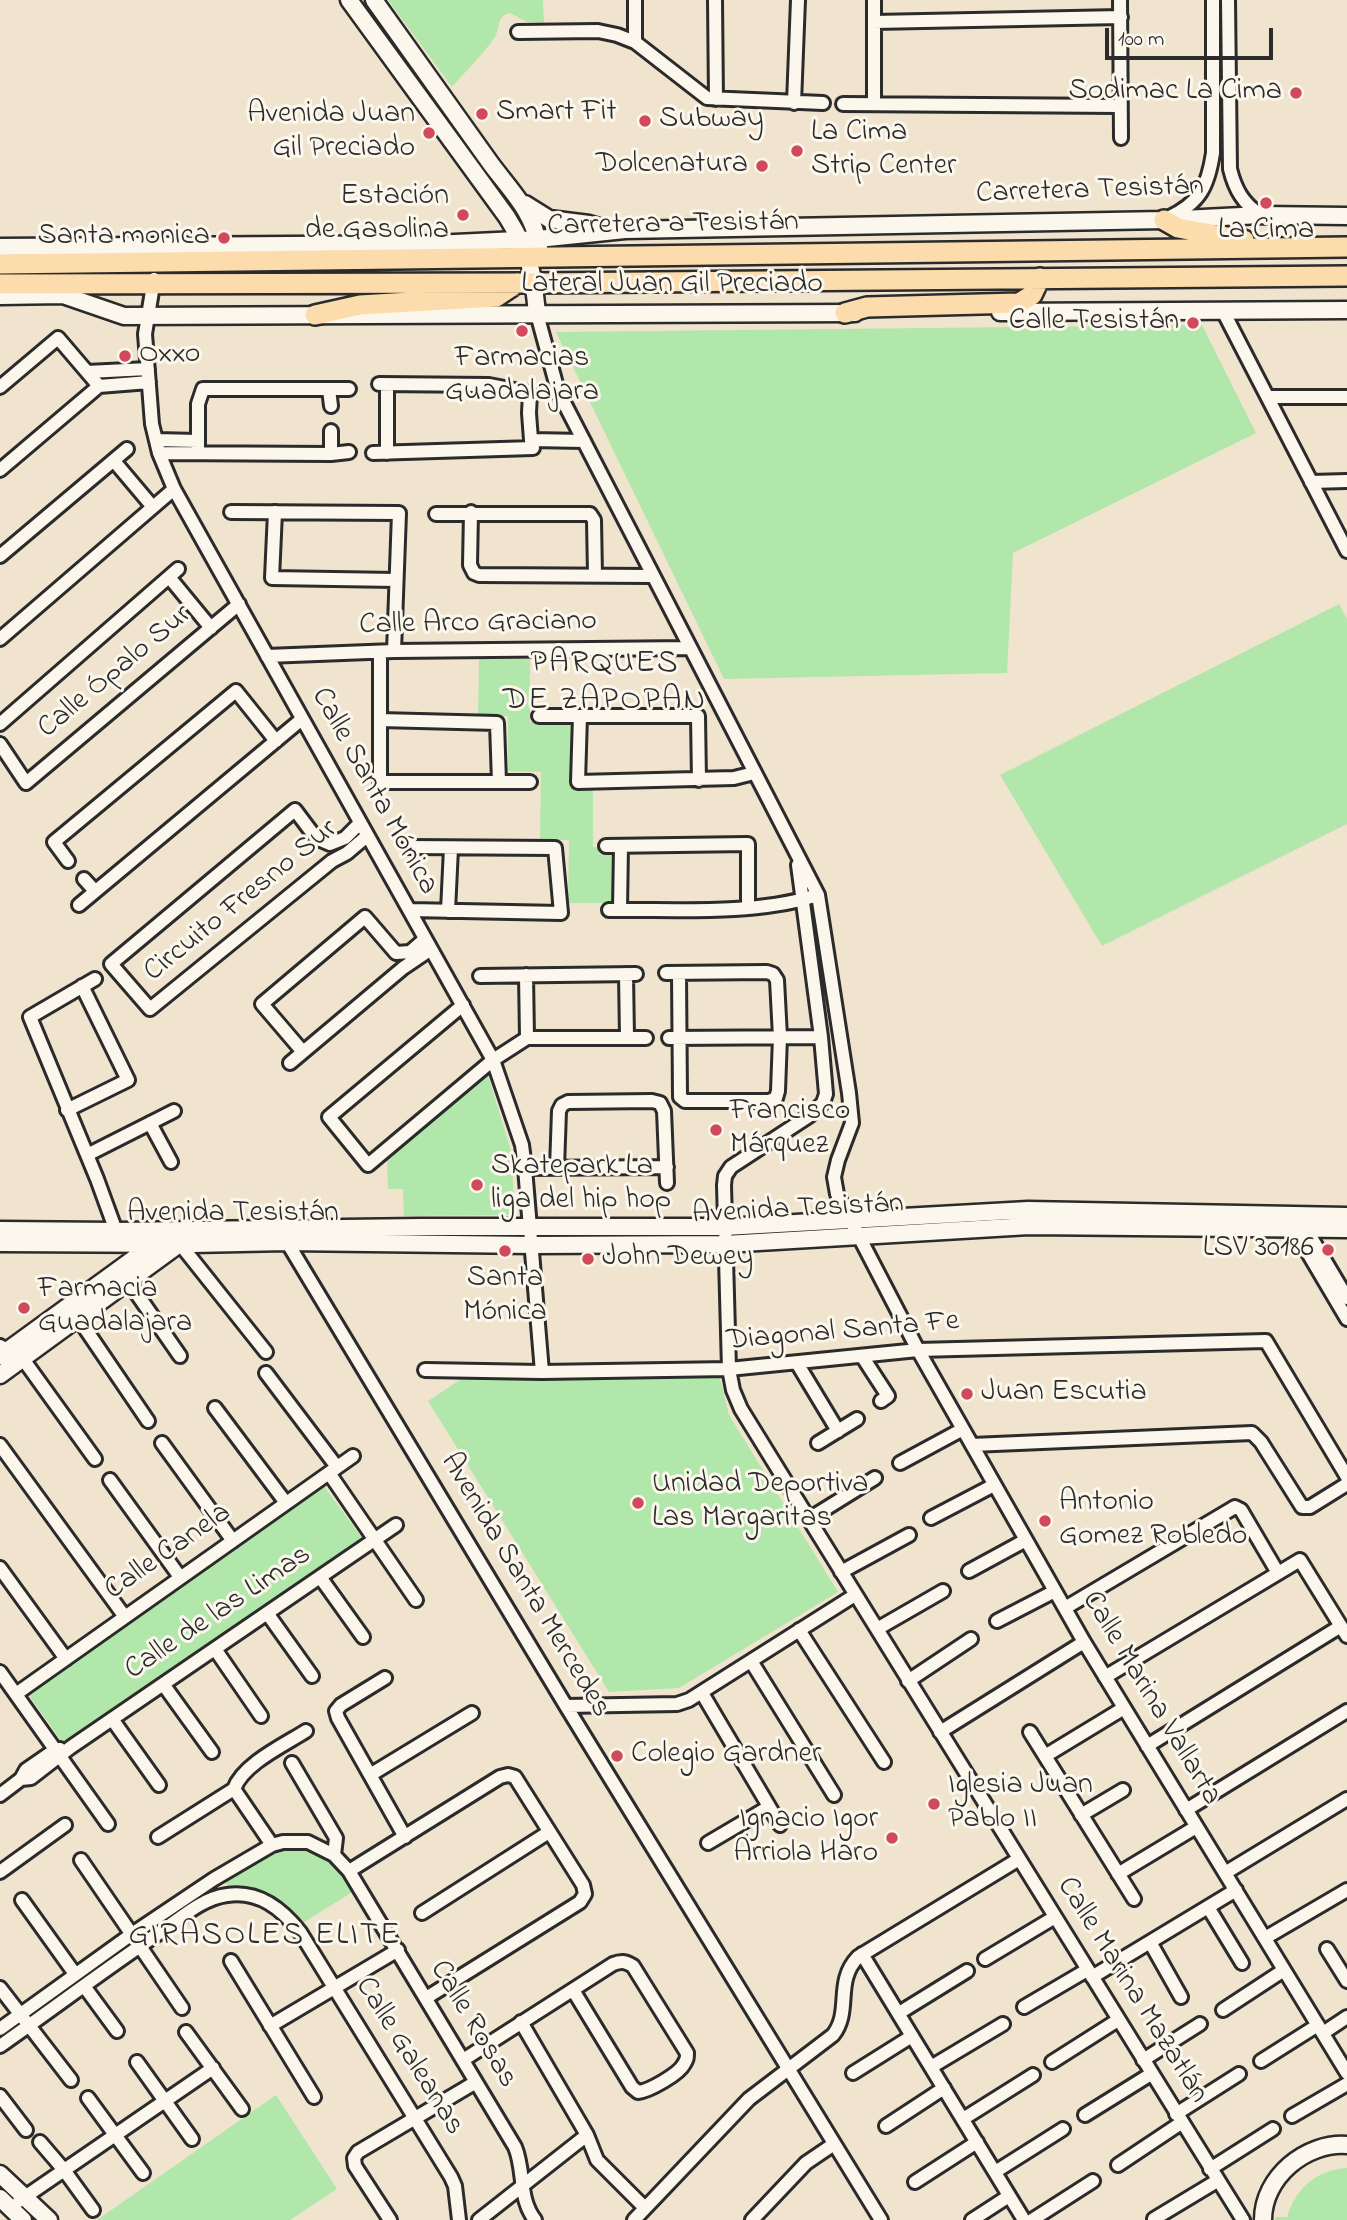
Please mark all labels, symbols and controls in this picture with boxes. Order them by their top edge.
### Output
scale bar [1109,14,1277,58]
text: 100 m [1118,25,1164,55]
place label: Sodimac La Cima [1068,75,1282,111]
marker: Sodimac La Cima [1288,85,1304,101]
place label: Smart Fit [496,96,617,132]
place label: Avenida Juan Gil Preciado [247,98,415,168]
place label: Subway [659,103,764,139]
marker: Smart Fit [474,106,490,122]
marker: Subway [637,113,653,129]
place label: La Cima Strip Center [811,116,956,186]
marker: Avenida Juan Gil Preciado [421,125,437,141]
marker: La Cima Strip Center [789,143,805,159]
place label: Dolcenatura [596,148,748,184]
marker: Dolcenatura [754,158,770,174]
street label: Carretera Tesistán [976,170,1204,214]
place label: Estación de Gasolina [305,180,449,250]
marker: La Cima [1258,195,1274,211]
street label: Carretera a Tesistán [547,206,799,246]
marker: Estación de Gasolina [455,207,471,223]
place label: La Cima [1218,214,1314,250]
place label: Santa monica [37,220,210,256]
marker: Santa monica [216,230,232,246]
street label: Lateral Juan Gil Preciado [521,268,823,304]
place label: Calle Tesistán [1009,305,1179,341]
marker: Calle Tesistán [1185,315,1201,331]
marker: Farmacias Guadalajara [514,323,530,339]
place label: Oxxo [139,338,200,374]
place label: Farmacias Guadalajara [445,342,599,412]
marker: Oxxo [117,348,133,364]
street label: Calle Ópalo Sur [32,598,200,748]
street label: Calle Arco Graciano [359,605,597,645]
district label: PARQUES DE ZAPOPAN [504,647,706,722]
street label: Calle Santa Mónica [301,682,445,902]
street label: Circuito Fresno Sur [138,813,346,991]
place label: Francisco Márquez [730,1095,850,1166]
marker: Francisco Márquez [708,1122,724,1138]
place label: Skatepark La liga del hip hop [491,1150,671,1220]
marker: Skatepark La liga del hip hop [469,1177,485,1193]
street label: Avenida Tesistán [691,1187,905,1235]
street label: Avenida Tesistán [127,1197,339,1233]
place label: LSV 30186 [1203,1232,1314,1268]
place label: John Dewey [602,1241,753,1277]
marker: LSV 30186 [1320,1242,1336,1258]
marker: Santa Mónica [497,1243,513,1259]
marker: John Dewey [580,1251,596,1267]
place label: Santa Mónica [463,1262,547,1332]
place label: Farmacia Guadalajara [38,1273,192,1344]
marker: Farmacia Guadalajara [16,1300,32,1316]
street label: Diagonal Santa Fe [725,1305,961,1361]
place label: Juan Escutia [981,1376,1147,1412]
marker: Juan Escutia [959,1386,975,1402]
street label: Avenida Santa Mercedes [431,1447,617,1725]
place label: Unidad Deportiva Las Margaritas [652,1468,869,1538]
place label: Antonio Gomez Robledo [1059,1486,1247,1556]
marker: Unidad Deportiva Las Margaritas [630,1495,646,1511]
street label: Calle Canela [99,1496,239,1610]
marker: Antonio Gomez Robledo [1037,1513,1053,1529]
street label: Calle de las Limas [119,1538,319,1690]
street label: Calle Marina Vallarta [1072,1585,1228,1813]
place label: Colegio Gardner [631,1738,821,1774]
marker: Colegio Gardner [609,1748,625,1764]
place label: Iglesia Juan Pablo II [948,1769,1093,1840]
marker: Iglesia Juan Pablo II [926,1796,942,1812]
place label: Ignacio Igor Arriola Haro [734,1803,878,1874]
marker: Ignacio Igor Arriola Haro [884,1830,900,1846]
street label: Calle Marina Mazatlán [1047,1871,1215,2111]
district label: GIRASOLES ELITE [130,1919,400,1957]
street label: Calle Rosas [420,1955,524,2095]
street label: Calle Galeanas [345,1971,471,2143]

